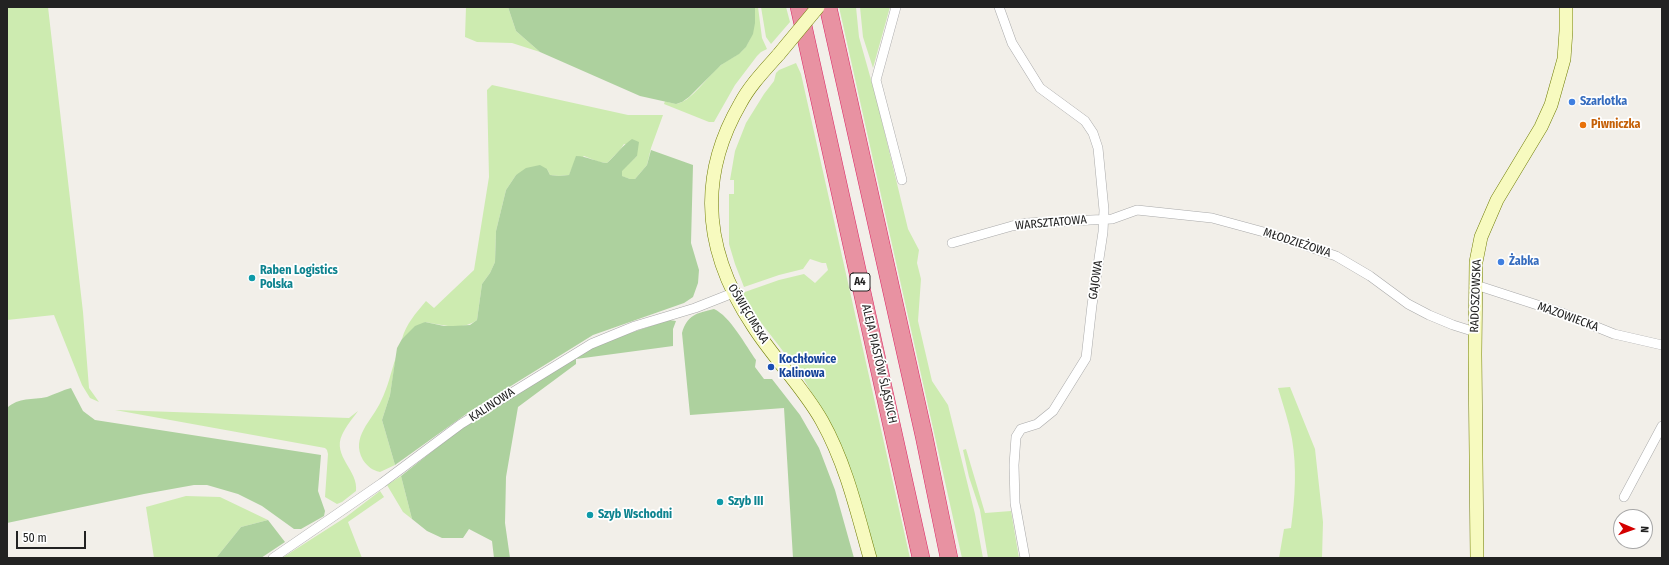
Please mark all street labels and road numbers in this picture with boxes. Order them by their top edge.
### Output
street label: WARSZTATOWA [1015,213,1087,233]
street label: MŁODZIEŻOWA [1261,225,1333,261]
street label: RADOSZOWSKA [1468,259,1484,333]
street label: GAJOWA [1086,260,1106,300]
road number: A4 [850,273,870,291]
street label: OŚWIĘCIMSKA [725,281,771,347]
street label: MAZOWIECKA [1535,299,1601,335]
street label: ALEJA PIASTÓW ŚLĄSKICH [858,303,900,425]
street label: KALINOWA [467,385,517,425]

